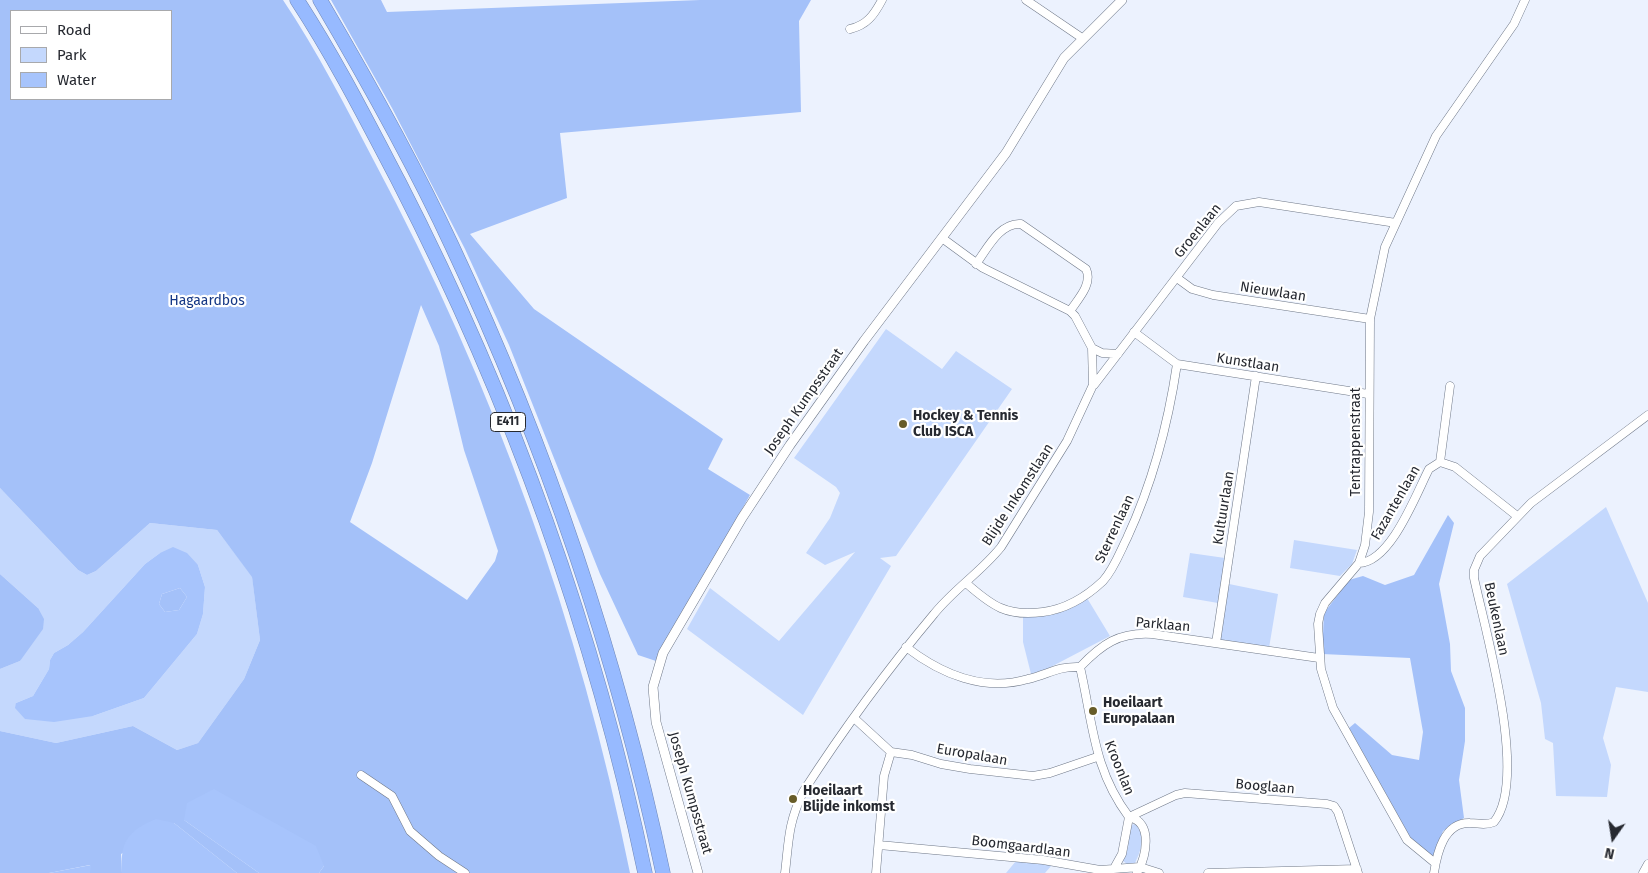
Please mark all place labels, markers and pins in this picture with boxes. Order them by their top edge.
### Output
place label: Hockey & Tennis Club ISCA [913,408,1018,441]
marker: Hockey & Tennis Club ISCA [897,418,909,430]
place label: Hoeilaart Europalaan [1103,695,1175,728]
marker: Hoeilaart Europalaan [1087,705,1099,717]
place label: Hoeilaart Blijde inkomst [803,783,895,816]
marker: Hoeilaart Blijde inkomst [787,793,799,805]

